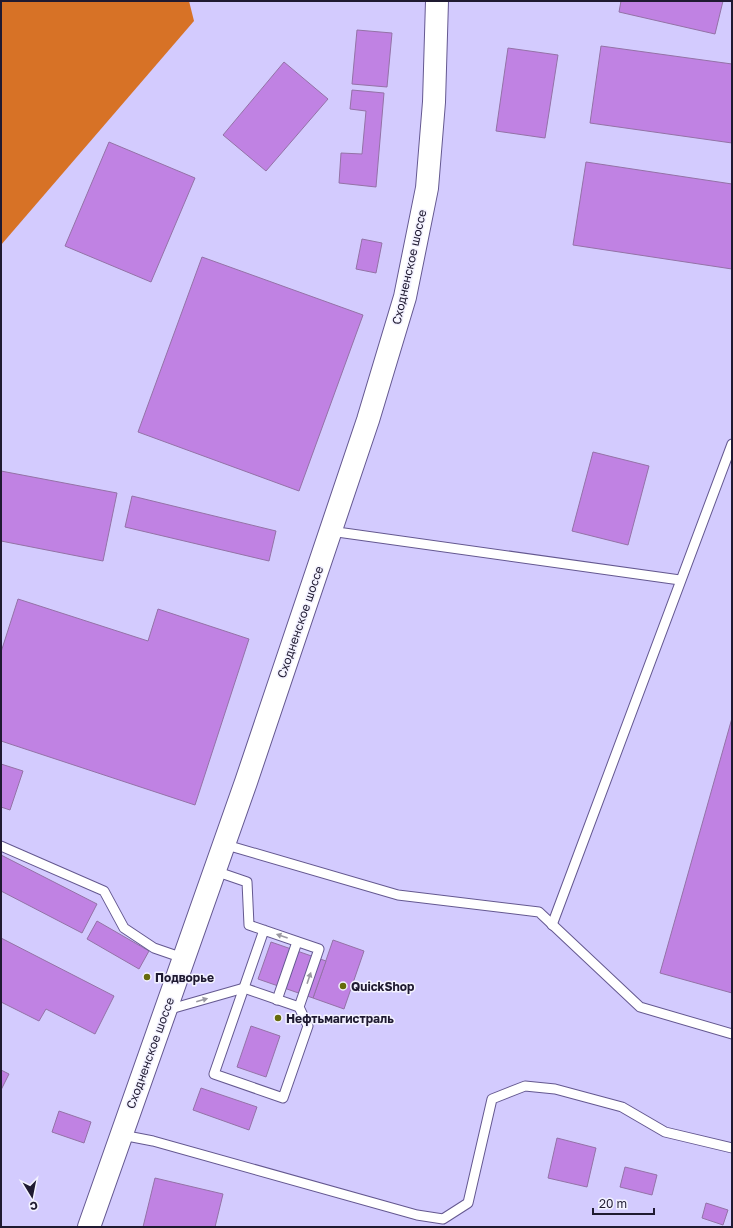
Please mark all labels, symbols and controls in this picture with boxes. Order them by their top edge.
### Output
street label: Сходненское шоссе [388,208,430,326]
street label: Сходненское шоссе [274,564,326,680]
one-way arrow [276,933,288,939]
place label: Подворье [155,970,214,985]
marker: Подворье [142,972,152,982]
one-way arrow [306,972,312,984]
place label: QuickShop [351,979,415,994]
marker: QuickShop [338,981,348,991]
street label: Сходненское шоссе [123,995,177,1111]
one-way arrow [196,997,208,1003]
place label: Нефтьмагистраль [286,1011,394,1026]
marker: Нефтьмагистраль [273,1013,283,1023]
north arrow [12,1176,52,1216]
scale bar [593,1190,654,1216]
text: 20 m [599,1196,627,1211]
text: С [29,1199,39,1213]

